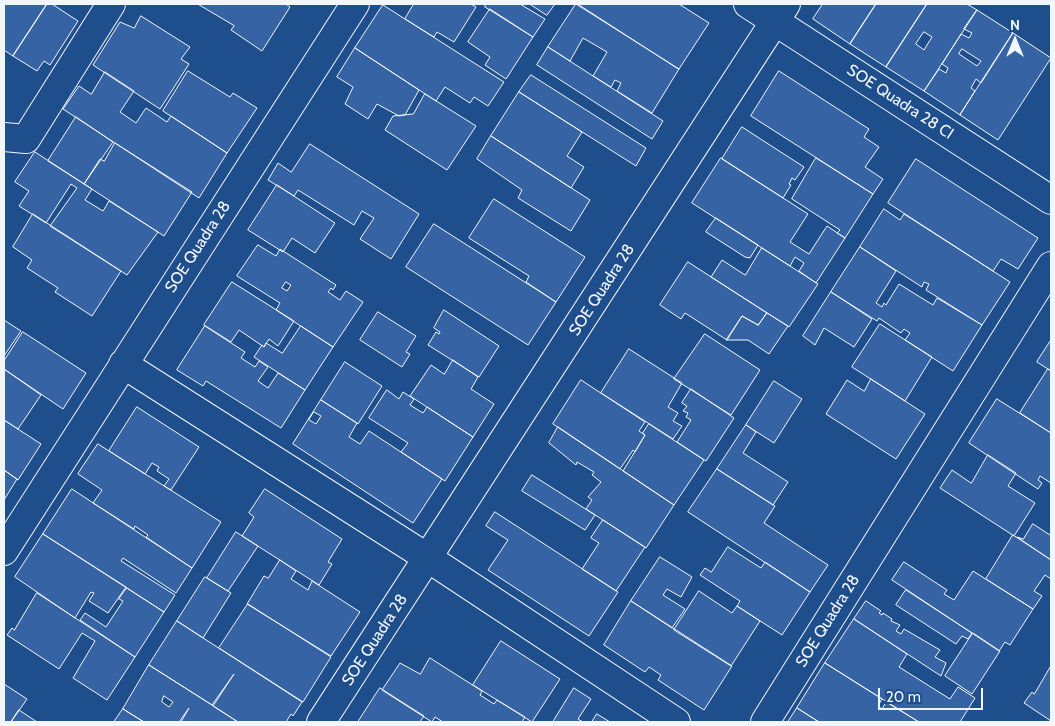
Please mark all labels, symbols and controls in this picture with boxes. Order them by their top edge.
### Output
north arrow [990,15,1040,65]
text: N [1010,16,1020,34]
street label: SOE Quadra 28 CI [843,60,957,144]
street label: SOE Quadra 28 [161,197,235,297]
street label: SOE Quadra 28 [565,240,639,340]
street label: SOE Quadra 28 [792,571,864,671]
street label: SOE Quadra 28 [338,590,412,690]
scale bar [880,678,985,710]
text: 20 m [886,688,921,706]

